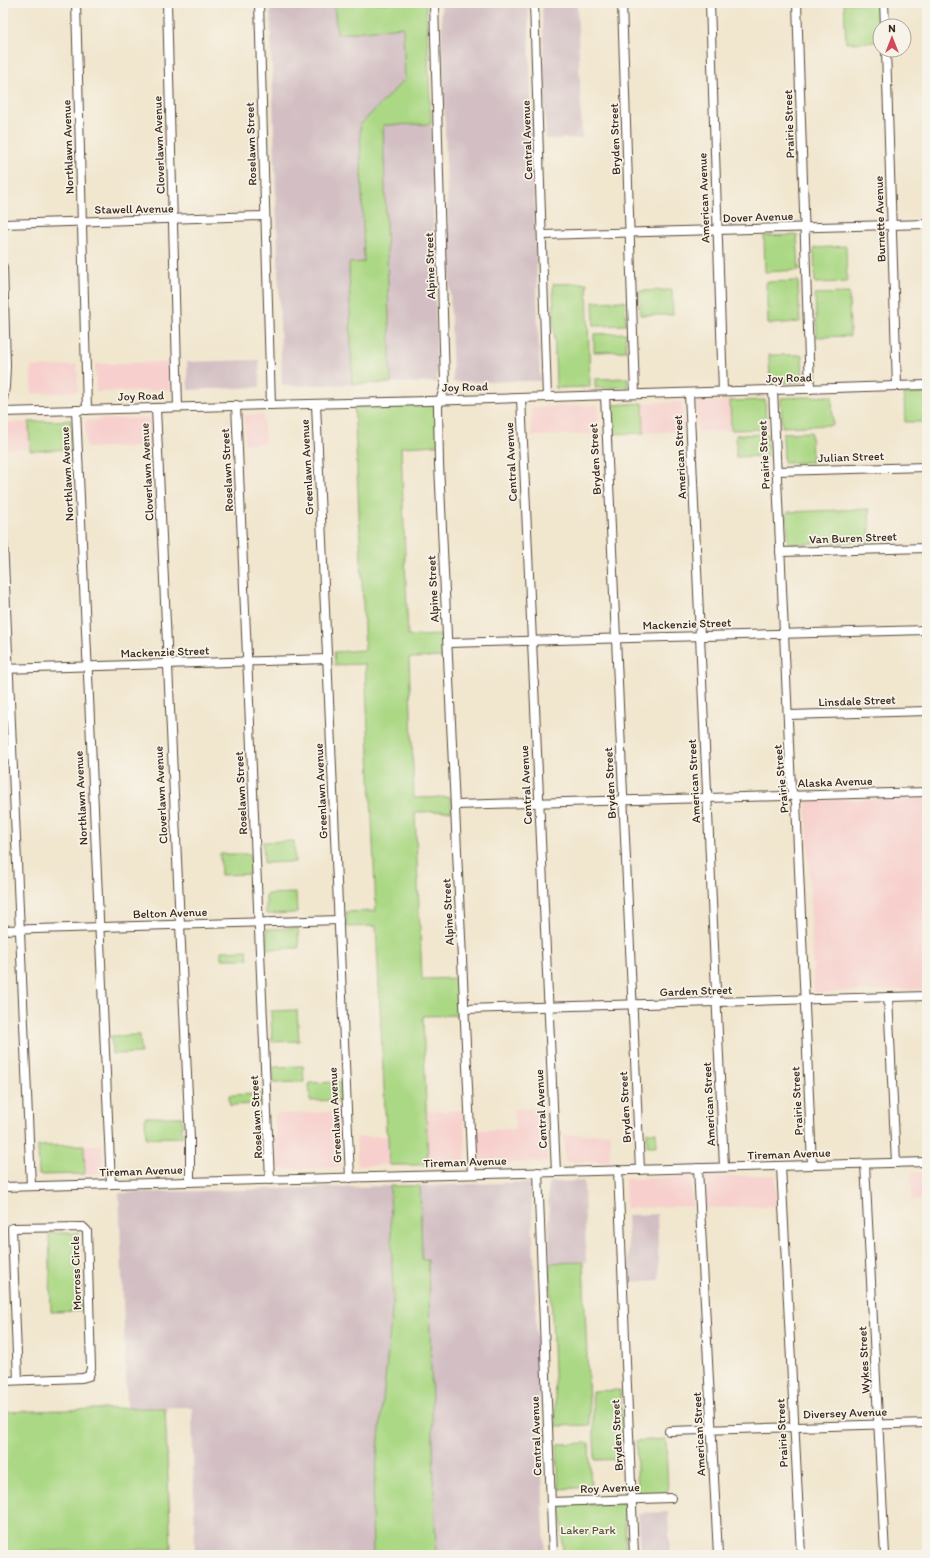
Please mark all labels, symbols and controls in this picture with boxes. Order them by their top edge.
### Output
north arrow [872,18,912,58]
text: N [888,22,896,35]
street label: Prairie Street [781,89,797,159]
street label: Cloverlawn Avenue [150,96,168,194]
street label: Northlawn Avenue [59,99,77,194]
street label: Central Avenue [519,100,535,180]
street label: Roselawn Street [243,102,259,186]
street label: Bryden Street [607,102,623,175]
street label: American Avenue [695,152,713,243]
street label: Burnette Avenue [871,175,889,262]
street label: Stawell Avenue [94,201,174,217]
street label: Dover Avenue [722,209,794,225]
street label: Alpine Street [422,232,438,300]
street label: Joy Road [766,370,813,386]
street label: Joy Road [442,379,489,395]
street label: Joy Road [118,388,165,404]
street label: American Street [671,414,689,499]
street label: Greenlawn Avenue [297,419,316,515]
street label: Prairie Street [755,420,773,490]
street label: Cloverlawn Avenue [137,422,157,521]
street label: Central Avenue [502,422,520,502]
street label: Bryden Street [586,422,604,495]
street label: Northlawn Avenue [58,426,76,522]
street label: Roselawn Street [218,427,236,512]
street label: Julian Street [818,449,885,465]
street label: Van Buren Street [809,529,898,547]
street label: Alpine Street [424,555,442,623]
street label: Mackenzie Street [642,615,732,633]
street label: Mackenzie Street [120,643,210,661]
street label: Linsdale Street [818,693,896,709]
street label: American Street [685,738,703,823]
street label: Greenlawn Avenue [311,743,330,839]
street label: Prairie Street [770,743,792,814]
street label: Cloverlawn Avenue [151,745,171,844]
street label: Central Avenue [517,745,535,825]
street label: Bryden Street [601,746,619,819]
street label: Northlawn Avenue [72,750,90,846]
street label: Roselawn Street [232,750,250,835]
street label: Alaska Avenue [797,774,873,790]
street label: Alpine Street [439,878,457,946]
street label: Belton Avenue [133,905,208,921]
street label: Garden Street [659,983,733,999]
street label: American Street [700,1061,718,1146]
street label: Prairie Street [788,1066,806,1136]
street label: Greenlawn Avenue [325,1067,344,1163]
street label: Central Avenue [532,1069,550,1149]
street label: Bryden Street [616,1070,634,1143]
street label: Roselawn Street [247,1074,265,1159]
street label: Tireman Avenue [747,1146,831,1162]
street label: Tireman Avenue [423,1154,507,1170]
street label: Tireman Avenue [99,1163,183,1179]
street label: Morross Circle [68,1235,84,1310]
street label: Wykes Street [855,1325,873,1394]
street label: American Street [690,1391,708,1476]
street label: Central Avenue [528,1396,544,1476]
street label: Bryden Street [608,1398,626,1471]
street label: Prairie Street [773,1398,791,1468]
street label: Diversey Avenue [803,1405,888,1421]
street label: Roy Avenue [580,1480,640,1496]
park label: Laker Park [560,1523,617,1537]

